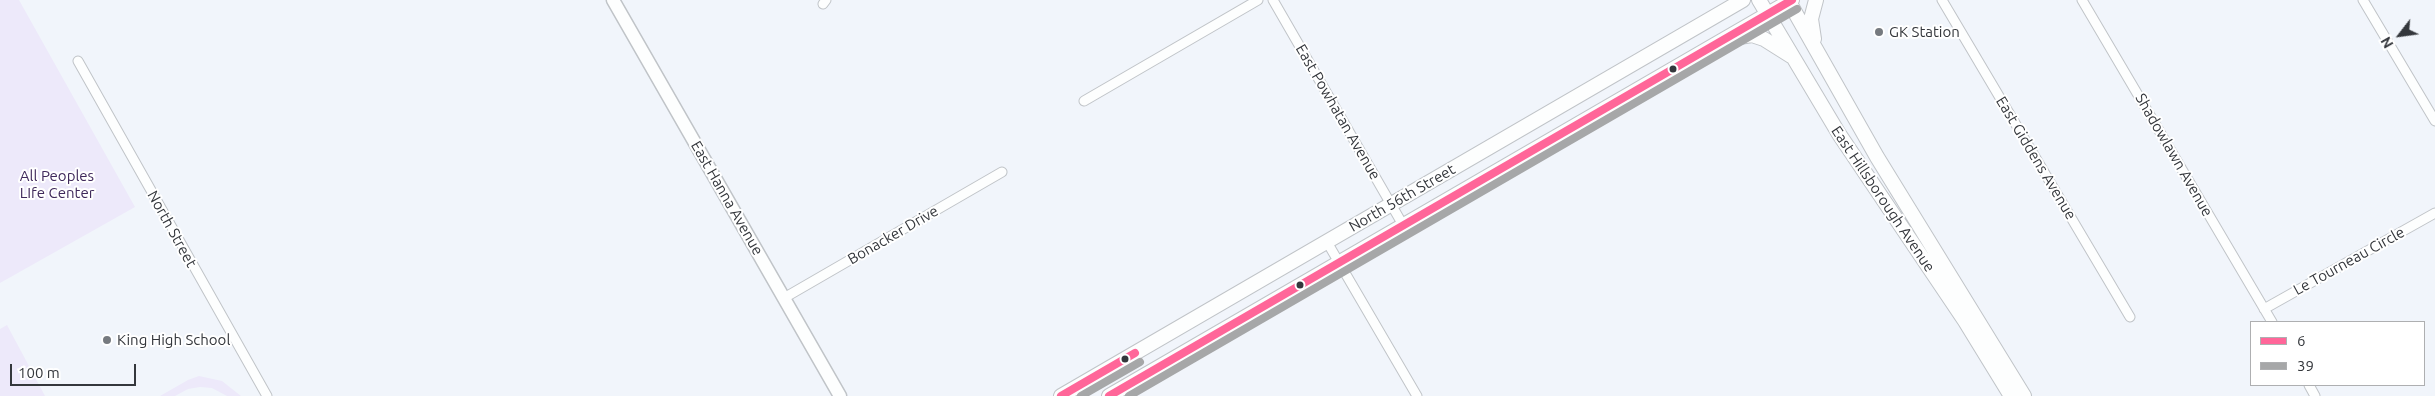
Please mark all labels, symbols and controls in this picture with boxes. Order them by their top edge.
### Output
north arrow [2375,10,2425,60]
place label: GK Station [1889,23,1960,41]
marker: GK Station [1873,26,1885,38]
text: N [2377,34,2397,51]
street label: East Powhatan Avenue [1292,41,1384,183]
unlabelled marker [1668,64,1678,74]
street label: Shadowlawn Avenue [2131,90,2217,220]
street label: East Giddens Avenue [1992,93,2080,223]
street label: East Hillsborough Avenue [1827,123,1939,275]
street label: East Hanna Avenue [687,138,767,258]
street label: North 56th Street [1346,160,1458,236]
park label: All Peoples LIfe Center [20,167,94,202]
street label: North Street [144,187,200,271]
street label: Bonacker Drive [844,202,942,268]
street label: Le Tourneau Circle [2290,223,2408,299]
unlabelled marker [1295,280,1305,290]
legend [2250,321,2425,386]
place label: King High School [117,331,230,349]
text: 6 [2297,332,2305,349]
marker: King High School [101,334,113,346]
scale bar [12,354,139,386]
unlabelled marker [1120,354,1130,364]
text: 39 [2297,357,2314,374]
text: 100 m [18,364,60,381]

